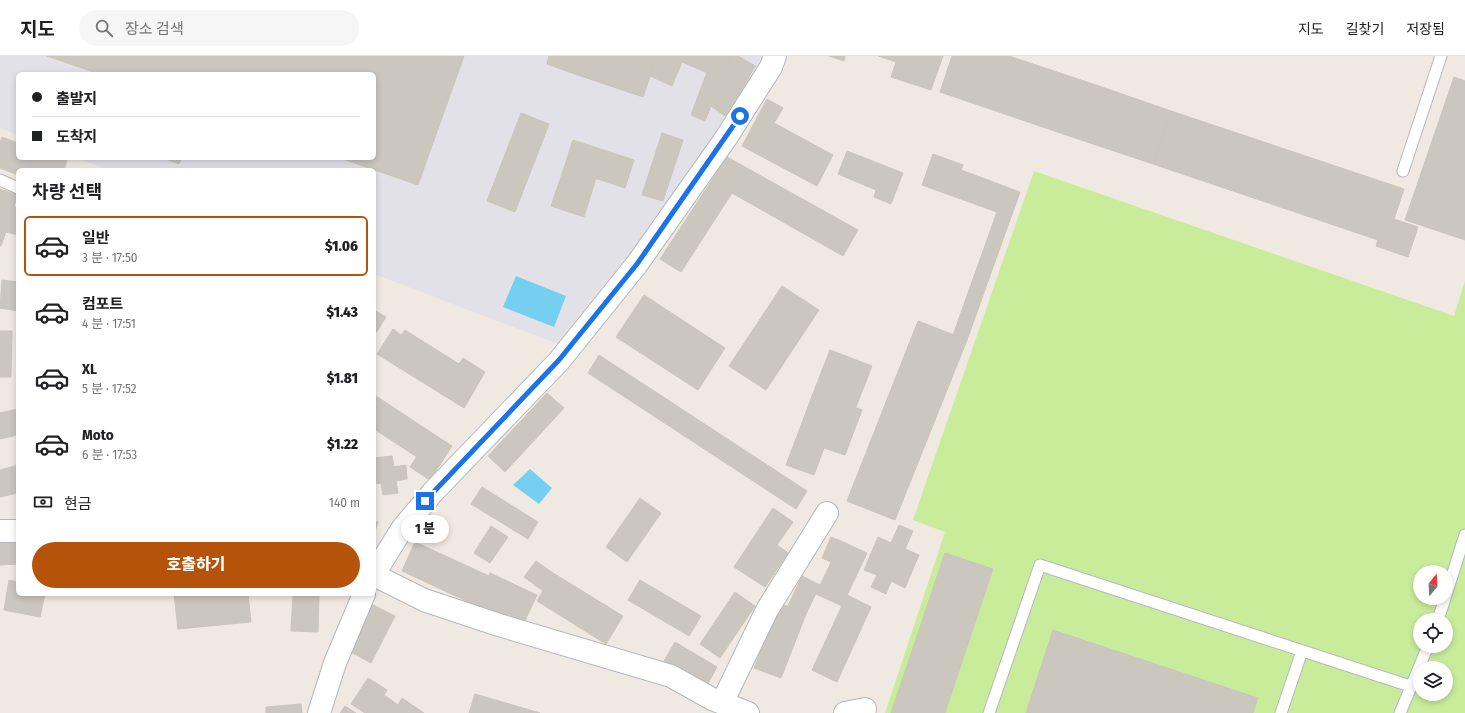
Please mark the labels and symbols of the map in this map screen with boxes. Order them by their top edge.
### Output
route start [731,107,749,125]
route end [416,492,434,510]
callout: 1 분 [401,515,449,543]
north arrow [1413,565,1453,605]

